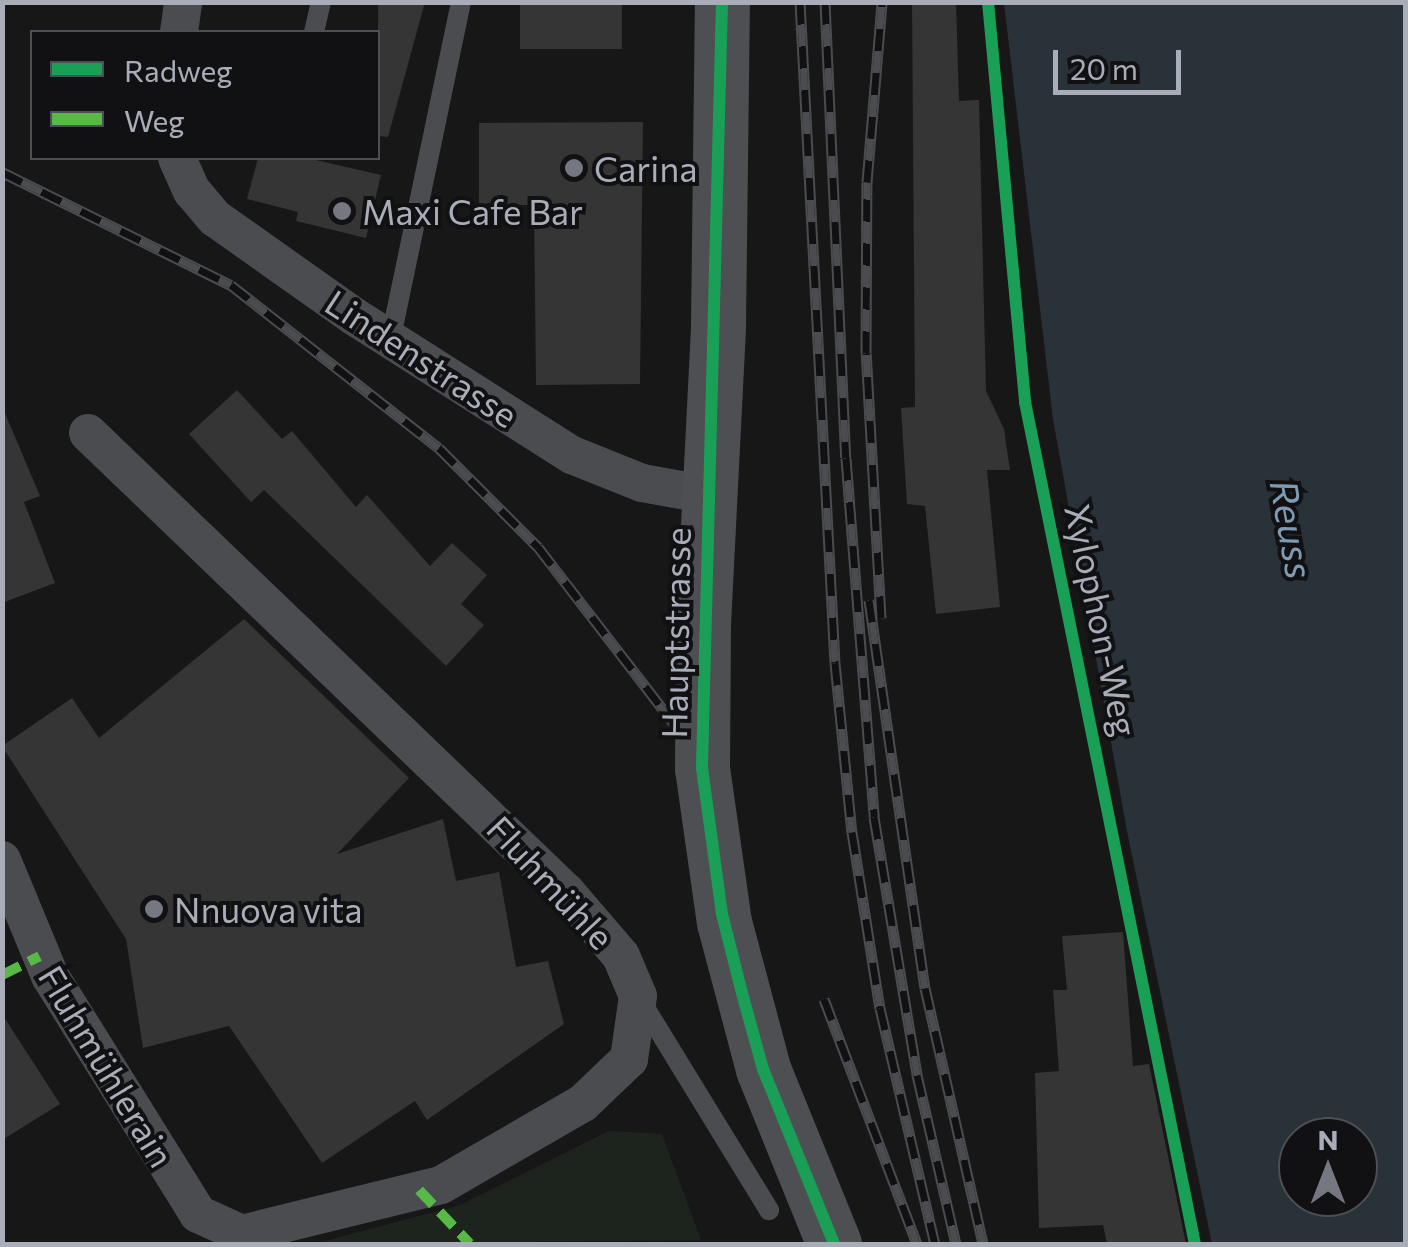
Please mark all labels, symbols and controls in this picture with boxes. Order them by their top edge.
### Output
legend [30,30,380,160]
scale bar [1058,30,1186,92]
text: 20 m [1070,49,1138,86]
text: Radweg [124,51,233,88]
text: Weg [124,101,185,138]
place label: Carina [594,147,698,189]
marker: Carina [563,157,585,179]
place label: Maxi Cafe Bar [362,190,583,232]
marker: Maxi Cafe Bar [331,200,353,222]
street label: Lindenstrasse [318,280,526,436]
water label: Reuss [1262,476,1324,582]
street label: Xylophon-Weg [1057,500,1147,740]
street label: Hauptstrasse [652,527,698,739]
street label: Fluhmühle [479,807,623,957]
place label: Nnuova vita [174,888,363,930]
marker: Nnuova vita [143,898,165,920]
street label: Fluhmühlerain [31,958,183,1174]
north arrow [1278,1117,1378,1217]
text: N [1318,1122,1339,1156]

